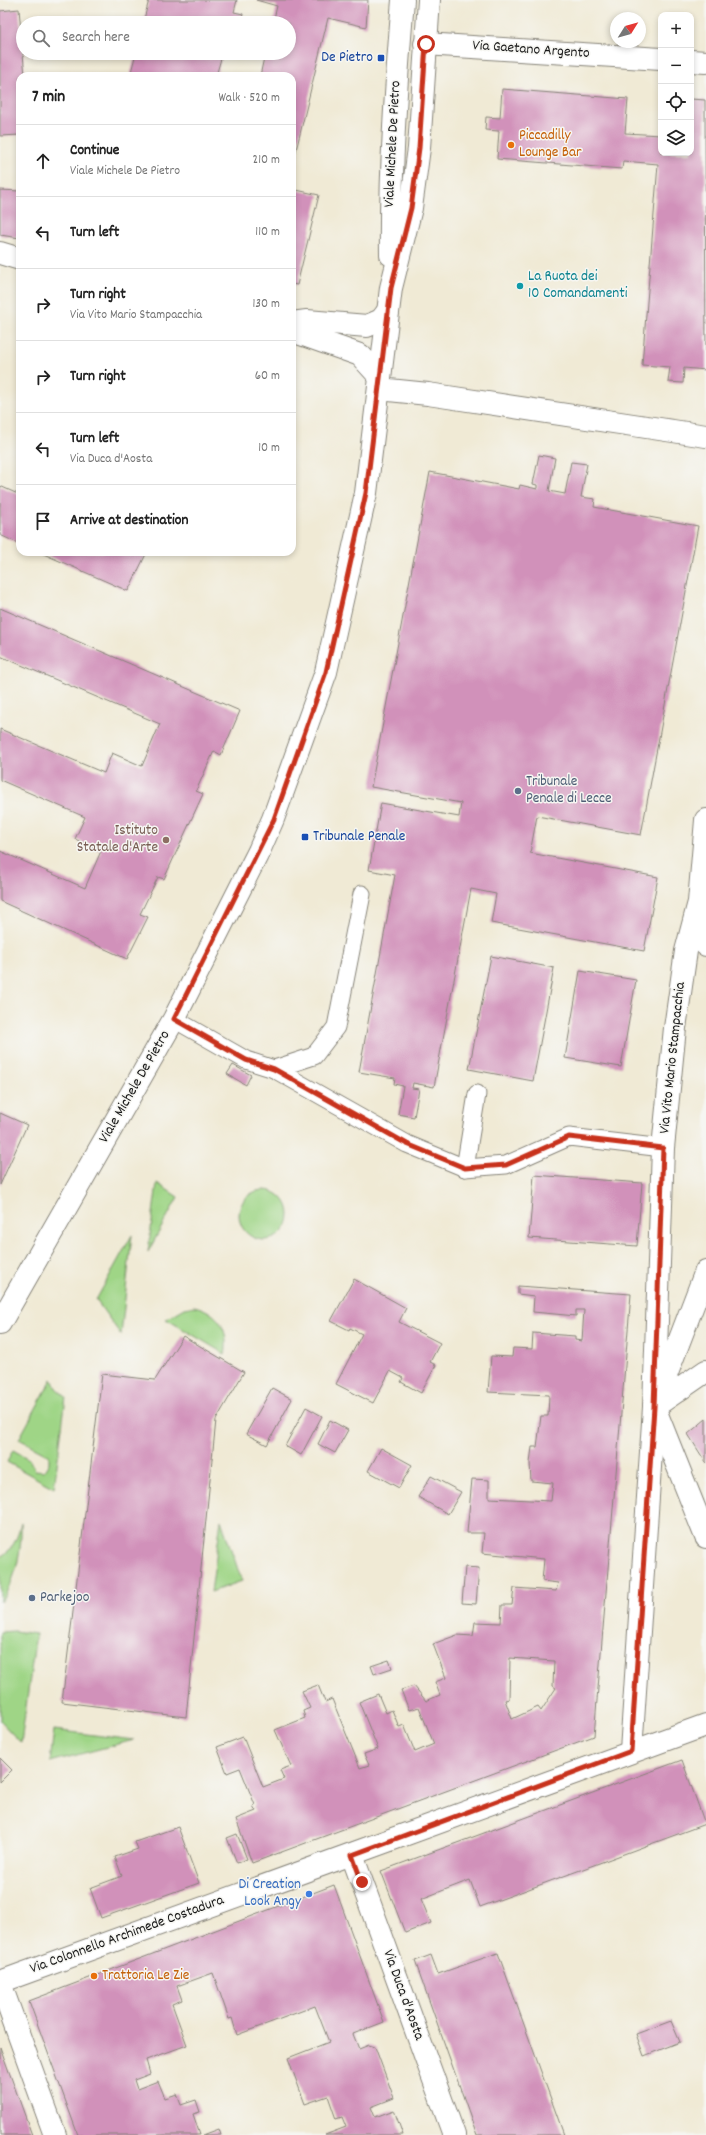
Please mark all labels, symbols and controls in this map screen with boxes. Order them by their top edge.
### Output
north arrow [610,12,646,48]
map controls [658,12,694,156]
button: + [658,12,694,48]
search box [16,16,296,60]
icon: search [30,27,52,49]
text: Search here [62,27,130,49]
route start [417,35,435,53]
street label: Via Gaetano Argento [472,35,591,65]
place label: De Pietro [321,47,373,69]
button: − [658,48,694,84]
marker: De Pietro [376,53,386,63]
street label: Viale Michele De Pietro [379,80,407,208]
button: locate [658,84,694,120]
text: 7 min [32,86,65,110]
text: Walk · 520 m [218,89,280,108]
button: layers [658,120,694,156]
place label: Piccadilly Lounge Bar [519,125,582,164]
text: Continue [70,140,119,162]
marker: Piccadilly Lounge Bar [506,140,516,150]
icon: ahead [32,150,54,172]
text: 210 m [252,151,280,170]
text: Viale Michele De Pietro [70,162,180,181]
icon: left [32,222,54,244]
text: Turn left [70,222,119,244]
text: 110 m [255,223,280,242]
place label: La Ruota dei 10 Comandamenti [528,266,628,305]
marker: La Ruota dei 10 Comandamenti [515,281,525,291]
text: Turn right [70,284,126,306]
icon: right [32,294,54,316]
text: 130 m [252,295,280,314]
text: Via Vito Mario Stampacchia [70,306,202,325]
icon: right [32,366,54,388]
text: Turn right [70,366,126,388]
text: 60 m [255,367,280,386]
text: Turn left [70,428,119,450]
icon: left [32,438,54,460]
text: 10 m [258,439,280,458]
text: Via Duca d'Aosta [70,450,152,469]
icon: arrive [32,510,54,532]
text: Arrive at destination [70,510,188,532]
place label: Tribunale Penale di Lecce [526,771,612,810]
marker: Tribunale Penale di Lecce [513,786,523,796]
place label: Istituto Statale d'Arte [77,820,158,859]
place label: Tribunale Penale [313,826,406,848]
marker: Tribunale Penale [300,832,310,842]
marker: Istituto Statale d'Arte [161,835,171,845]
street label: Via Vito Mario Stampacchia [654,980,692,1135]
street label: Viale Michele De Pietro [94,1026,176,1147]
place label: Parkejoo [40,1587,90,1609]
marker: Parkejoo [27,1593,37,1603]
route end [353,1873,371,1891]
place label: Di Creation Look Angy [239,1874,302,1913]
street label: Via Colonnello Archimede Costadura [27,1889,228,1980]
marker: Di Creation Look Angy [304,1889,314,1899]
street label: Via Duca d'Aosta [376,1947,430,2044]
place label: Trattoria Le Zie [102,1965,190,1987]
marker: Trattoria Le Zie [89,1971,99,1981]

